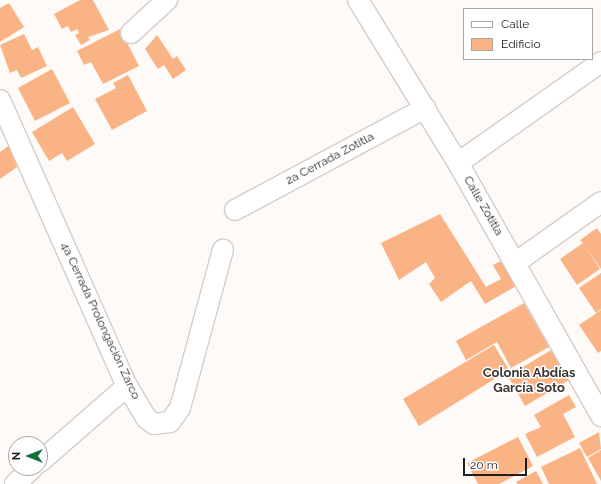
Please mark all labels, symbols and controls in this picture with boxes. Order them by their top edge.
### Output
legend [463,8,593,60]
text: Calle [501,17,529,31]
text: Edificio [501,37,541,51]
street label: 2a Cerrada Zotitla [283,130,377,188]
street label: Calle Zotitla [460,174,506,238]
street label: 4a Cerrada Prolongación Zarco [57,240,143,402]
district label: Colonia Abdías García Soto [482,366,576,397]
north arrow [8,436,48,476]
scale bar [465,450,529,476]
text: N [10,452,23,460]
text: 20 m [470,458,498,472]

